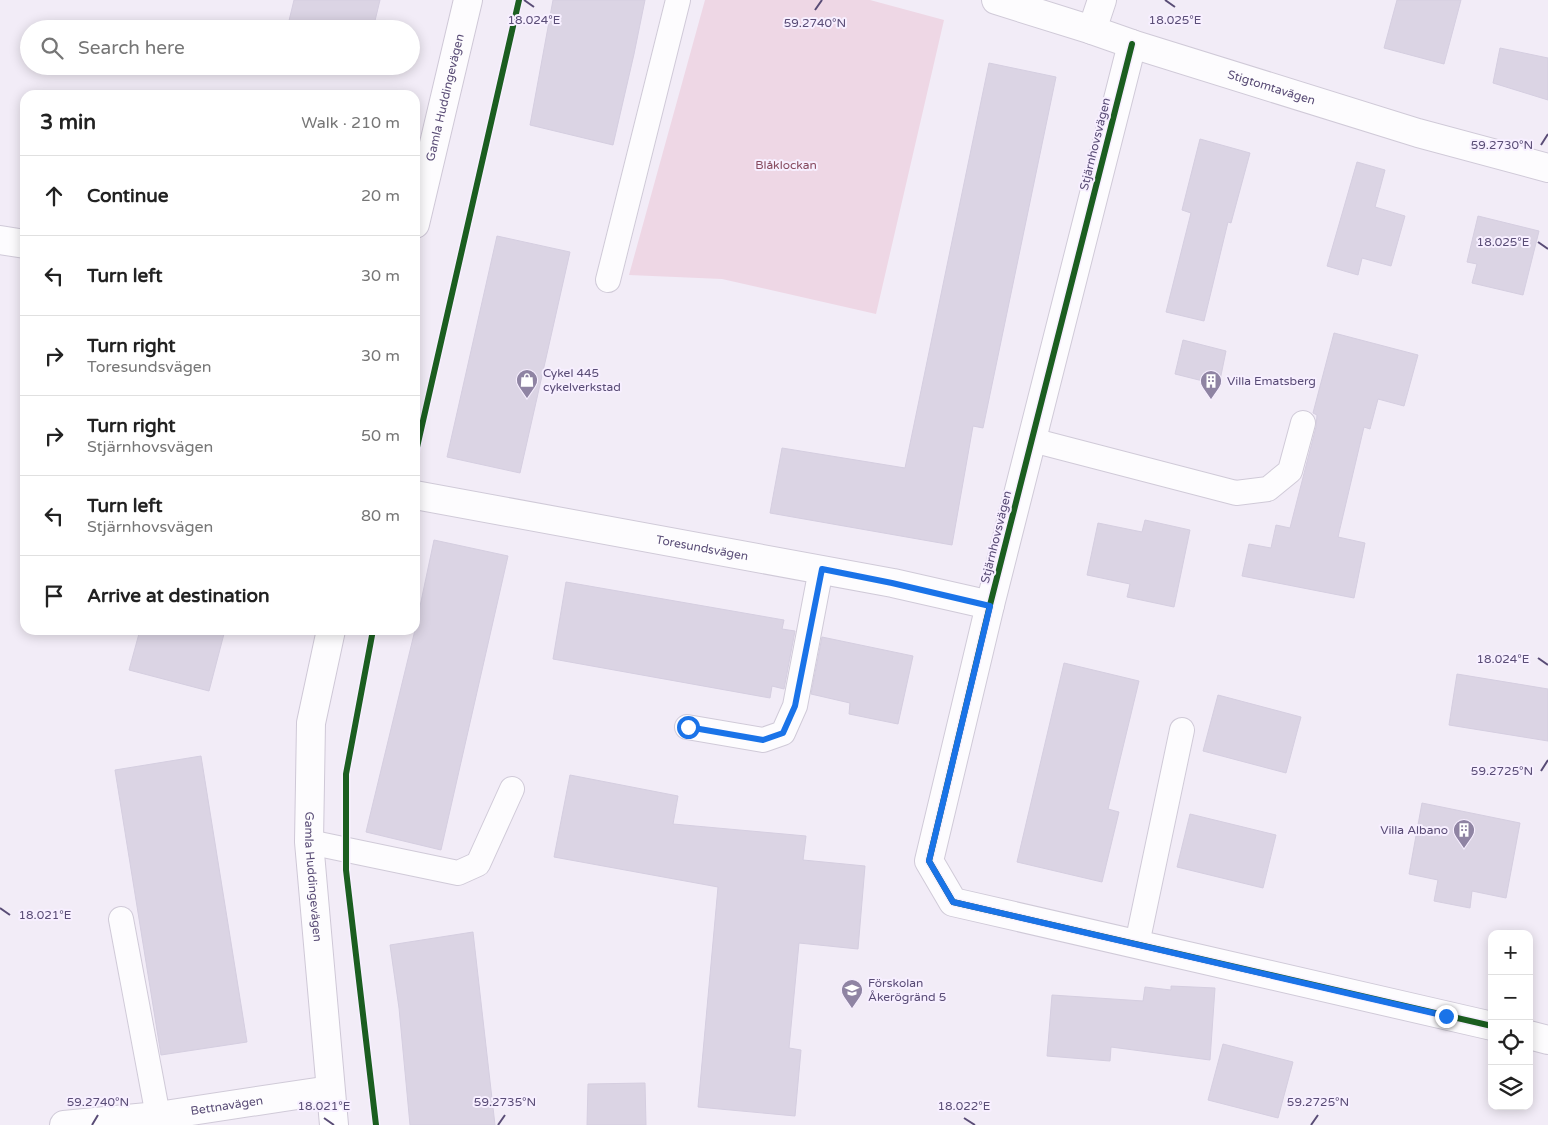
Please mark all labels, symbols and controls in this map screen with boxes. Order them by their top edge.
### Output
text: 18.024°E [508,13,561,27]
text: 18.025°E [1149,13,1202,27]
text: 59.2740°N [784,16,846,30]
search box [20,20,420,75]
street label: Gamla Huddingevägen [423,32,467,163]
icon: search [38,34,66,62]
text: Search here [78,37,185,59]
street label: Stigtomtavägen [1226,67,1317,108]
street label: Stjärnhovsvägen [1077,96,1113,192]
text: 3 min [40,110,96,135]
text: Walk · 210 m [301,113,400,133]
text: 59.2730°N [1471,138,1533,152]
park label: Blåklockan [755,158,817,172]
icon: ahead [40,182,68,210]
text: Continue [87,185,169,207]
text: 20 m [361,186,400,206]
text: 18.025°E [1477,235,1530,249]
icon: left [40,262,68,290]
text: Turn left [87,265,163,287]
text: 30 m [361,266,400,286]
text: Turn right [87,335,175,357]
icon: right [40,342,68,370]
text: 30 m [361,346,400,366]
text: Toresundsvägen [87,357,212,377]
place label: Cykel 445 cykelverkstad [543,366,621,394]
shop icon: Cykel 445 cykelverkstad [515,368,539,399]
building icon: Villa Ematsberg [1199,369,1223,400]
place label: Villa Ematsberg [1227,374,1316,388]
text: Turn right [87,415,175,437]
icon: right [40,422,68,450]
text: 50 m [361,426,400,446]
text: Stjärnhovsvägen [87,437,213,457]
street label: Stjärnhovsvägen [978,489,1014,585]
text: Turn left [87,495,163,517]
icon: left [40,502,68,530]
text: 80 m [361,506,400,526]
text: Stjärnhovsvägen [87,517,213,537]
street label: Toresundsvägen [655,533,749,563]
icon: arrive [40,582,68,610]
text: Arrive at destination [87,585,270,607]
text: 18.024°E [1477,652,1530,666]
route start [677,716,700,739]
text: 59.2725°N [1471,764,1533,778]
street label: Gamla Huddingevägen [302,812,325,942]
building icon: Villa Albano [1452,818,1476,849]
place label: Villa Albano [1380,823,1448,837]
text: 18.021°E [19,908,72,922]
map controls [1488,930,1533,1110]
button: + [1488,930,1533,975]
button: − [1488,975,1533,1020]
place label: Förskolan Åkerögränd 5 [868,976,946,1004]
school or university icon: Förskolan Åkerögränd 5 [840,978,864,1009]
route end [1435,1005,1458,1028]
button: locate [1488,1020,1533,1065]
button: layers [1488,1065,1533,1110]
street label: Bettnavägen [190,1093,264,1118]
text: 59.2740°N [67,1095,129,1109]
text: 59.2735°N [474,1095,536,1109]
text: 59.2725°N [1287,1095,1349,1109]
text: 18.021°E [298,1099,351,1113]
text: 18.022°E [938,1099,991,1113]

